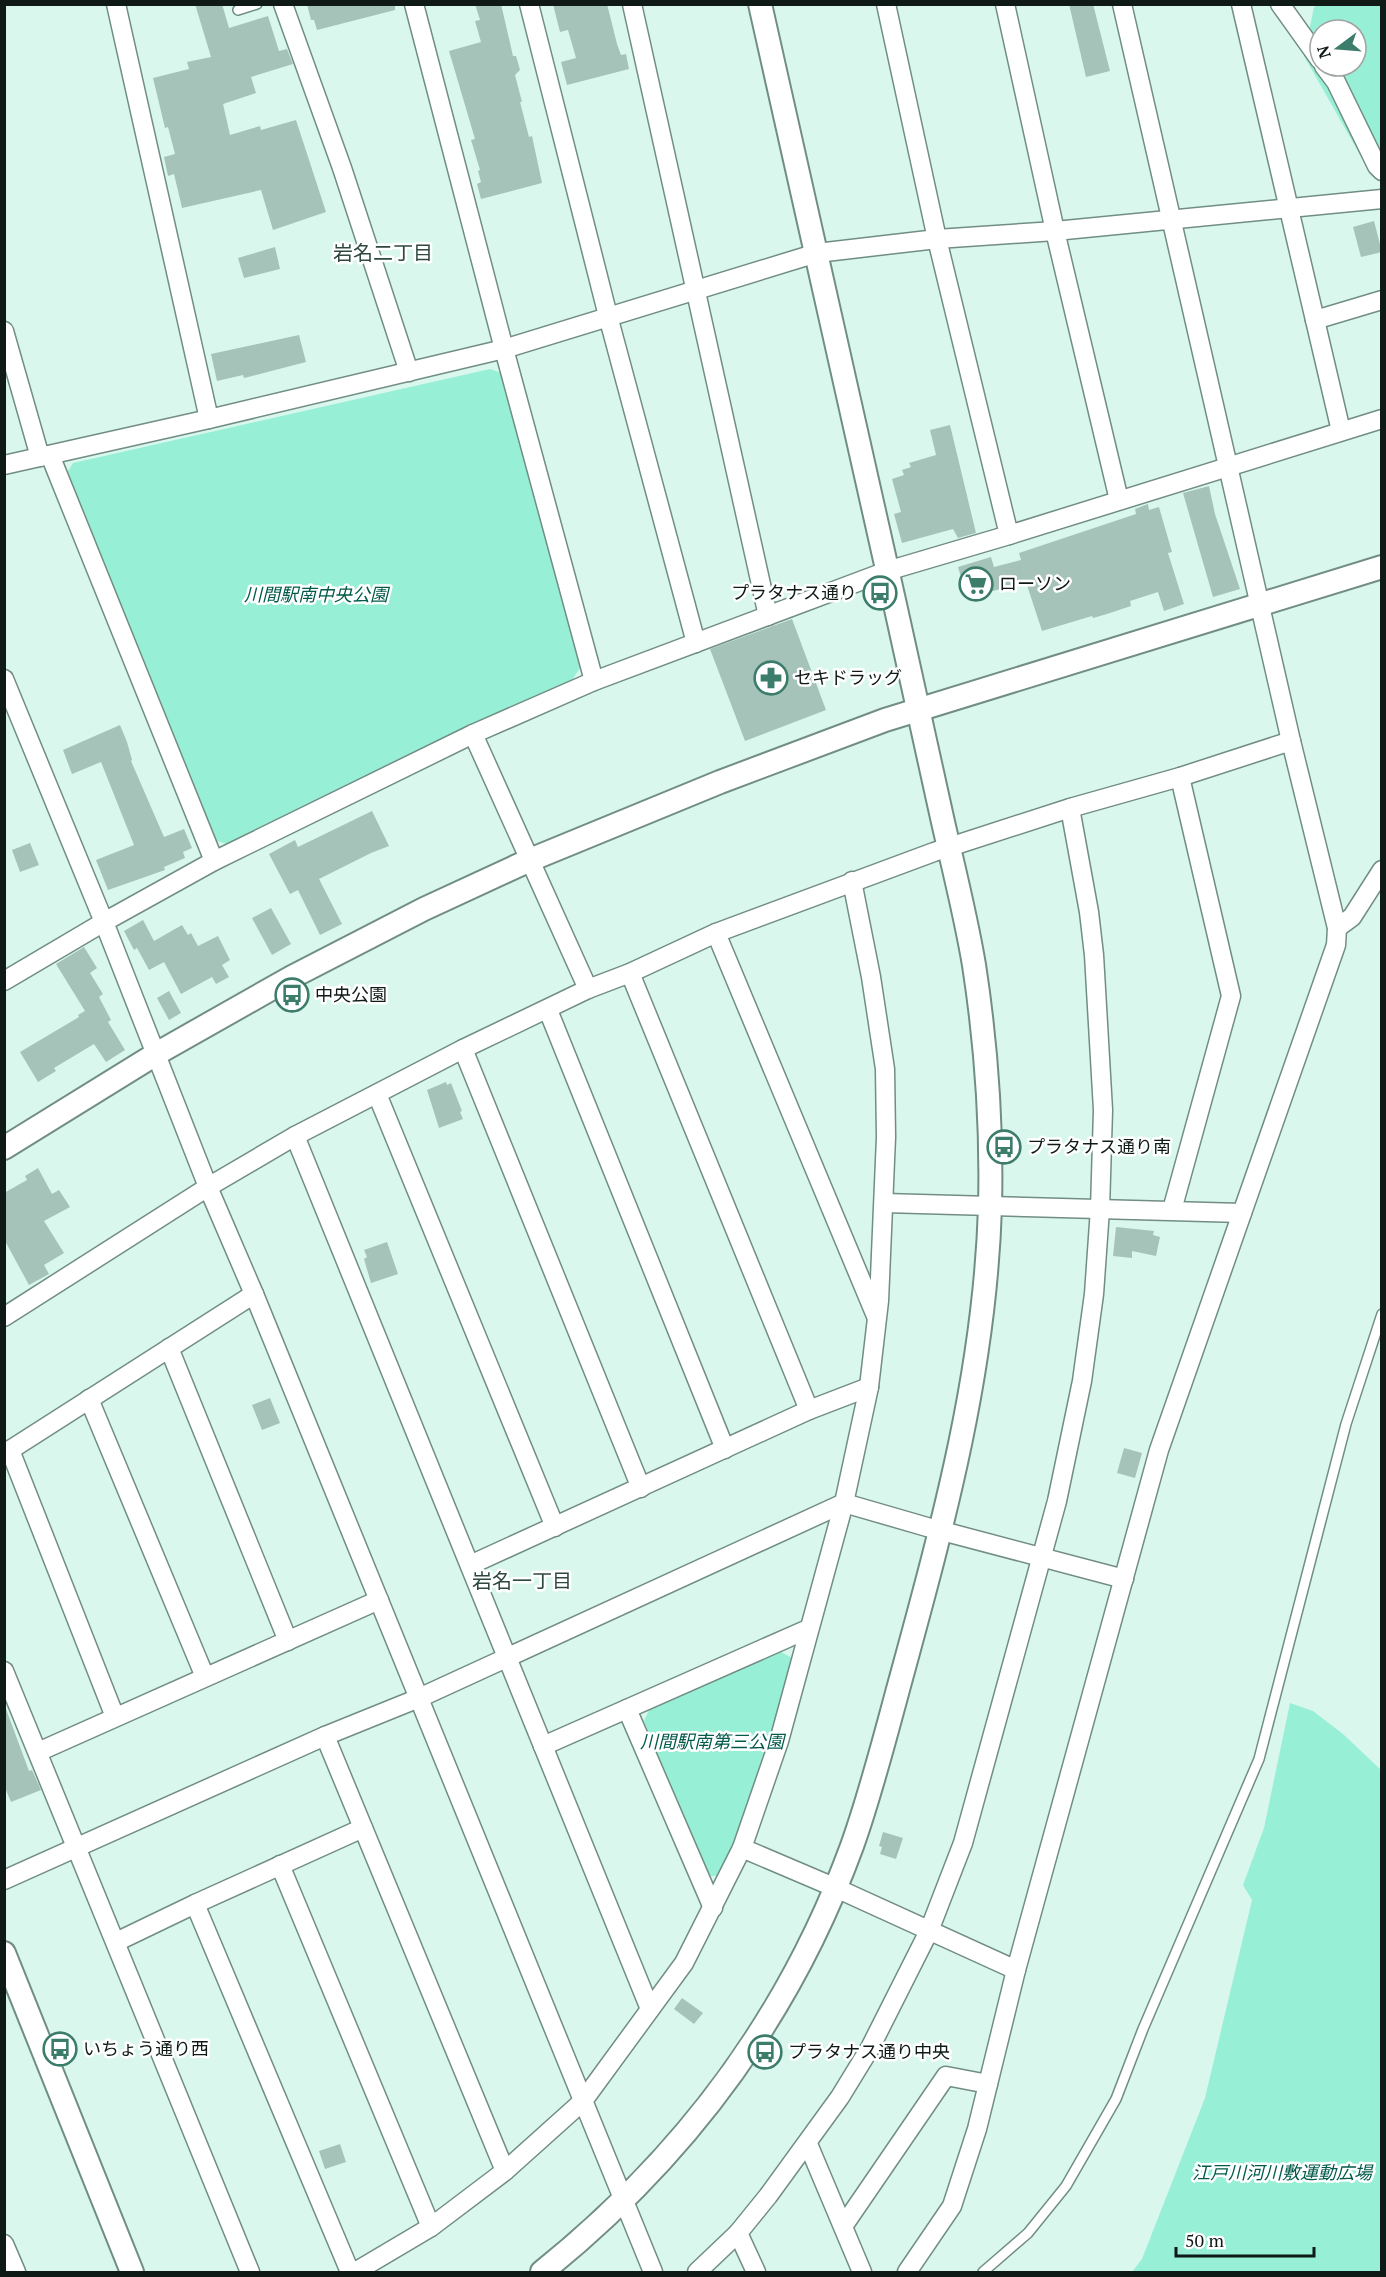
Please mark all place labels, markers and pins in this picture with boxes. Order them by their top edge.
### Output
supermarket icon: ローソン [958,566,994,602]
place label: ローソン [999,571,1071,595]
bus stop icon: プラタナス通り [862,575,898,611]
place label: プラタナス通り [731,580,857,604]
pharmacy icon: セキドラッグ [753,660,789,696]
place label: セキドラッグ [794,665,902,689]
bus stop icon: 中央公園 [274,977,310,1013]
place label: 中央公園 [315,982,387,1006]
bus stop icon: プラタナス通り南 [986,1129,1022,1165]
place label: プラタナス通り南 [1027,1134,1171,1158]
bus stop icon: いちょう通り西 [42,2031,78,2067]
bus stop icon: プラタナス通り中央 [747,2034,783,2070]
place label: いちょう通り西 [83,2036,209,2060]
place label: プラタナス通り中央 [788,2039,950,2063]

